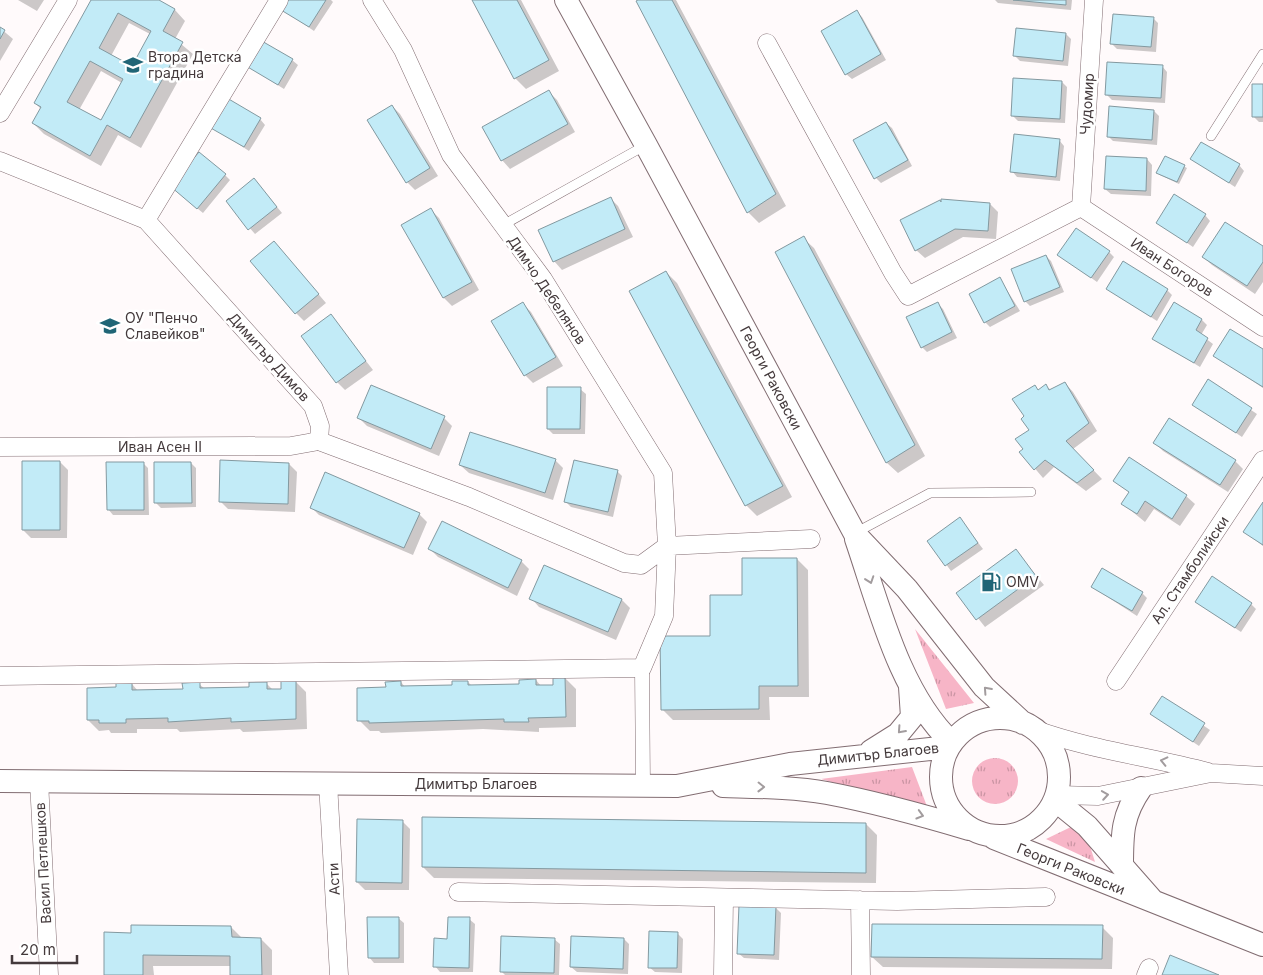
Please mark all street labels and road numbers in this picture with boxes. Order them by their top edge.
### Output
street label: Чудомир [1076,72,1097,135]
street label: Димчо Дебелянов [505,232,590,347]
street label: Иван Богоров [1128,234,1217,300]
street label: Димитър Димов [225,309,314,405]
street label: Георги Раковски [737,323,806,432]
street label: Иван Асен II [118,438,202,455]
street label: Ал. Стамболийски [1147,513,1232,627]
street label: Димитър Благоев [816,739,940,768]
street label: Димитър Благоев [415,775,537,792]
street label: Васил Петлешков [31,802,54,924]
street label: Георги Раковски [1015,839,1128,898]
street label: Асти [324,862,343,896]

